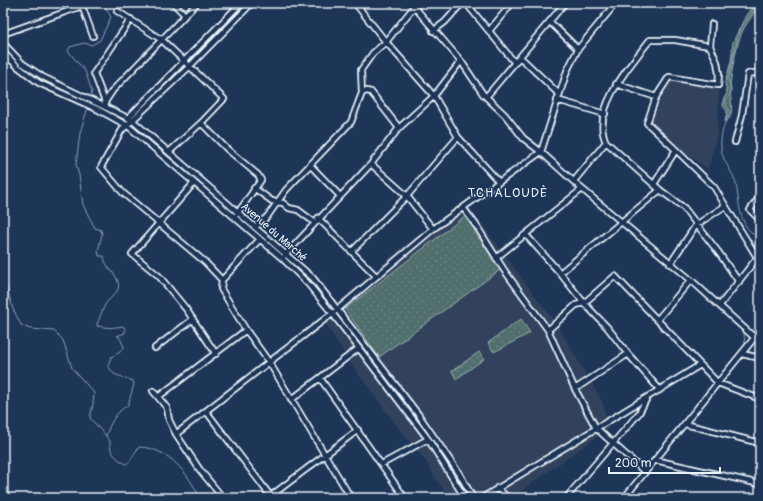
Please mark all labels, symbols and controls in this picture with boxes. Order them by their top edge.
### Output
district label: TCHALOUDÈ [468,185,548,201]
street label: Avenue du Marché [238,200,310,264]
scale bar [609,449,720,475]
text: 200 m [615,456,652,471]

